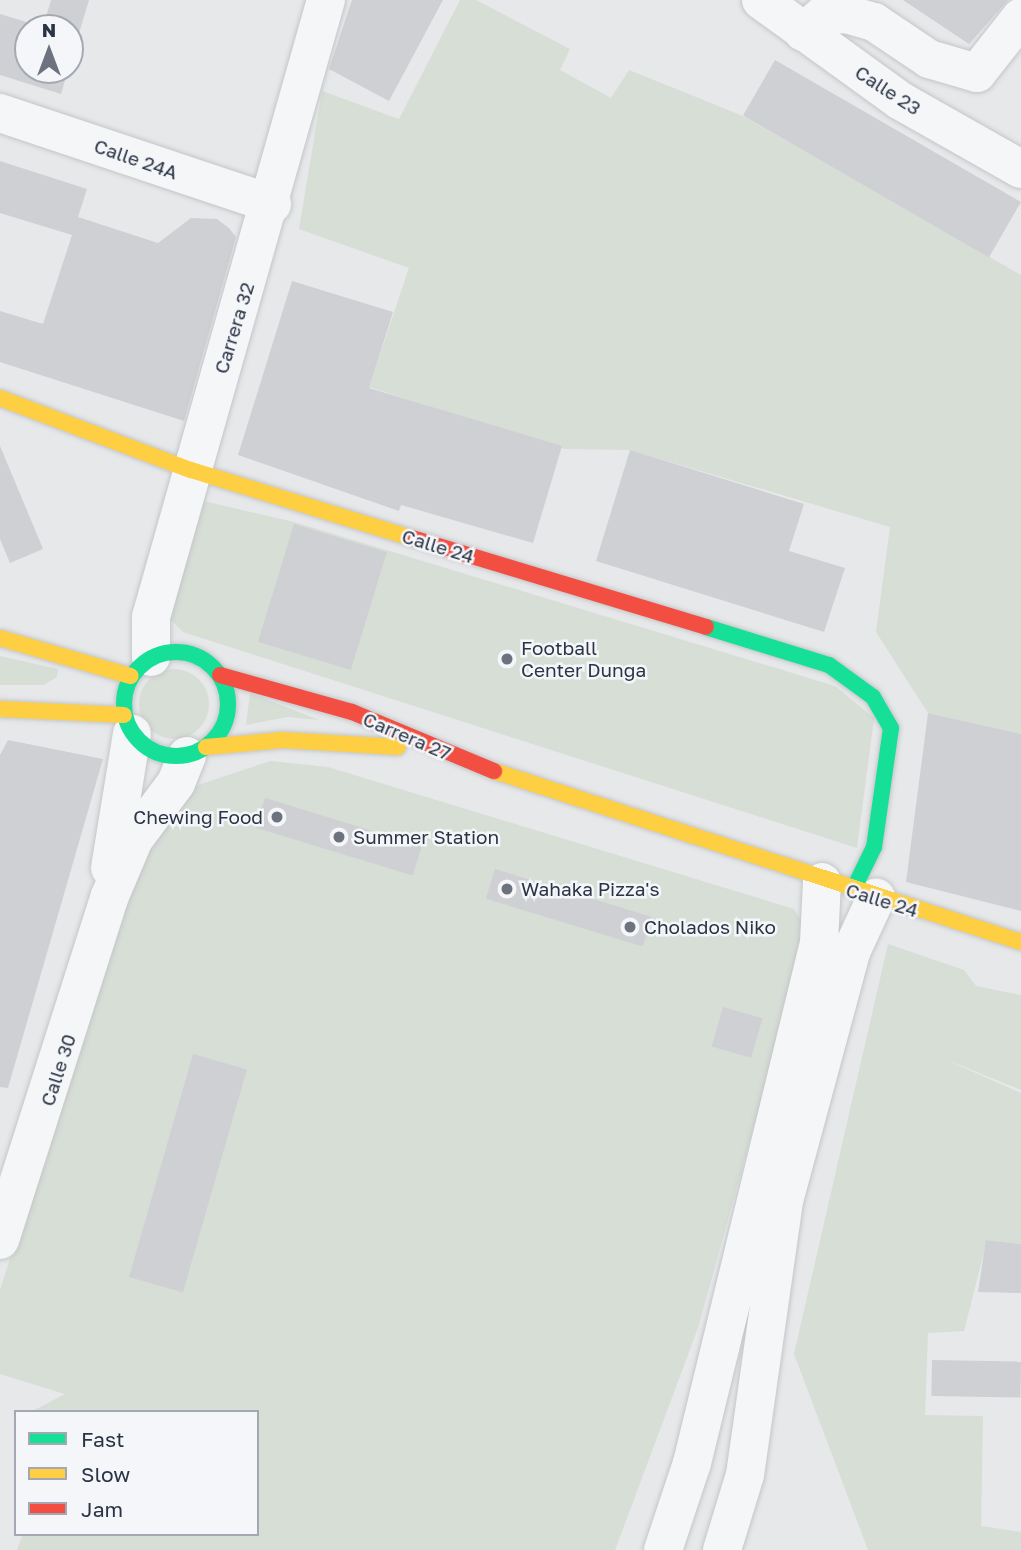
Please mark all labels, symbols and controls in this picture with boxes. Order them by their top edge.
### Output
north arrow [14,14,84,84]
text: N [42,18,56,41]
street label: Calle 23 [851,60,925,120]
street label: Calle 24A [91,134,181,184]
street label: Carrera 32 [209,280,259,376]
street label: Calle 24 [399,524,477,568]
place label: Football Center Dunga [521,637,646,681]
marker: Football Center Dunga [499,651,515,667]
street label: Carrera 27 [360,707,454,765]
place label: Chewing Food [133,806,263,828]
marker: Chewing Food [269,809,285,825]
place label: Summer Station [353,826,499,848]
marker: Summer Station [331,829,347,845]
place label: Wahaka Pizza's [521,878,660,900]
street label: Calle 24 [843,878,921,922]
marker: Wahaka Pizza's [499,881,515,897]
place label: Cholados Niko [644,916,776,938]
marker: Cholados Niko [622,919,638,935]
street label: Calle 30 [36,1031,80,1109]
legend [14,1410,259,1536]
text: Fast [81,1426,124,1452]
text: Slow [81,1461,130,1487]
text: Jam [81,1496,123,1522]

